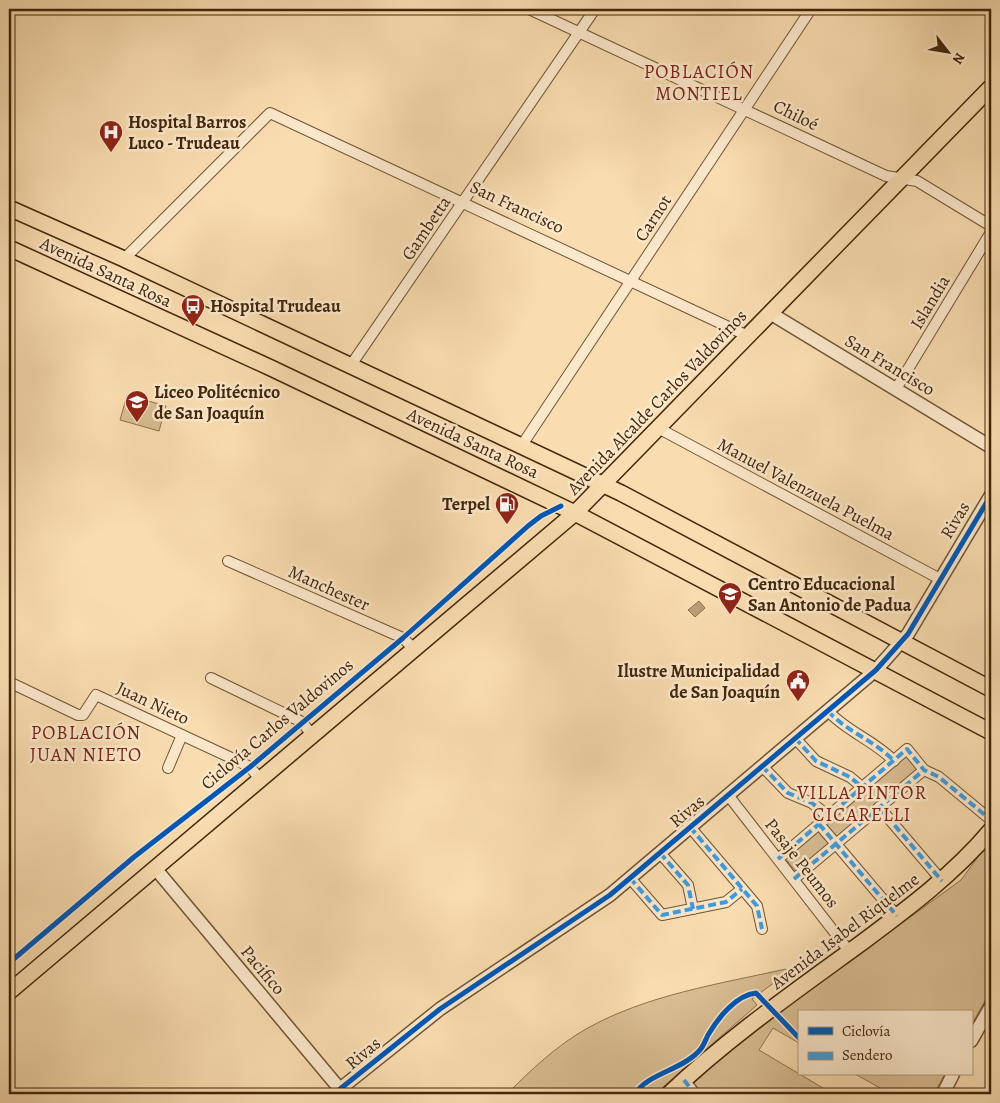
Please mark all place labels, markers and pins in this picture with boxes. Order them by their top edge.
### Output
place label: Hospital Barros Luco - Trudeau [128,110,246,155]
hospital icon: Hospital Barros Luco - Trudeau [98,119,124,153]
bus stop icon: Hospital Trudeau [180,293,206,327]
place label: Hospital Trudeau [210,294,341,318]
place label: Liceo Politécnico de San Joaquín [154,380,280,425]
school or university icon: Liceo Politécnico de San Joaquín [124,389,150,423]
fuel station icon: Terpel [494,491,520,525]
place label: Terpel [442,492,490,516]
place label: Centro Educacional San Antonio de Padua [748,572,912,617]
school or university icon: Centro Educacional San Antonio de Padua [717,581,743,615]
place label: Ilustre Municipalidad de San Joaquín [617,659,780,704]
public building icon: Ilustre Municipalidad de San Joaquín [785,668,811,702]

